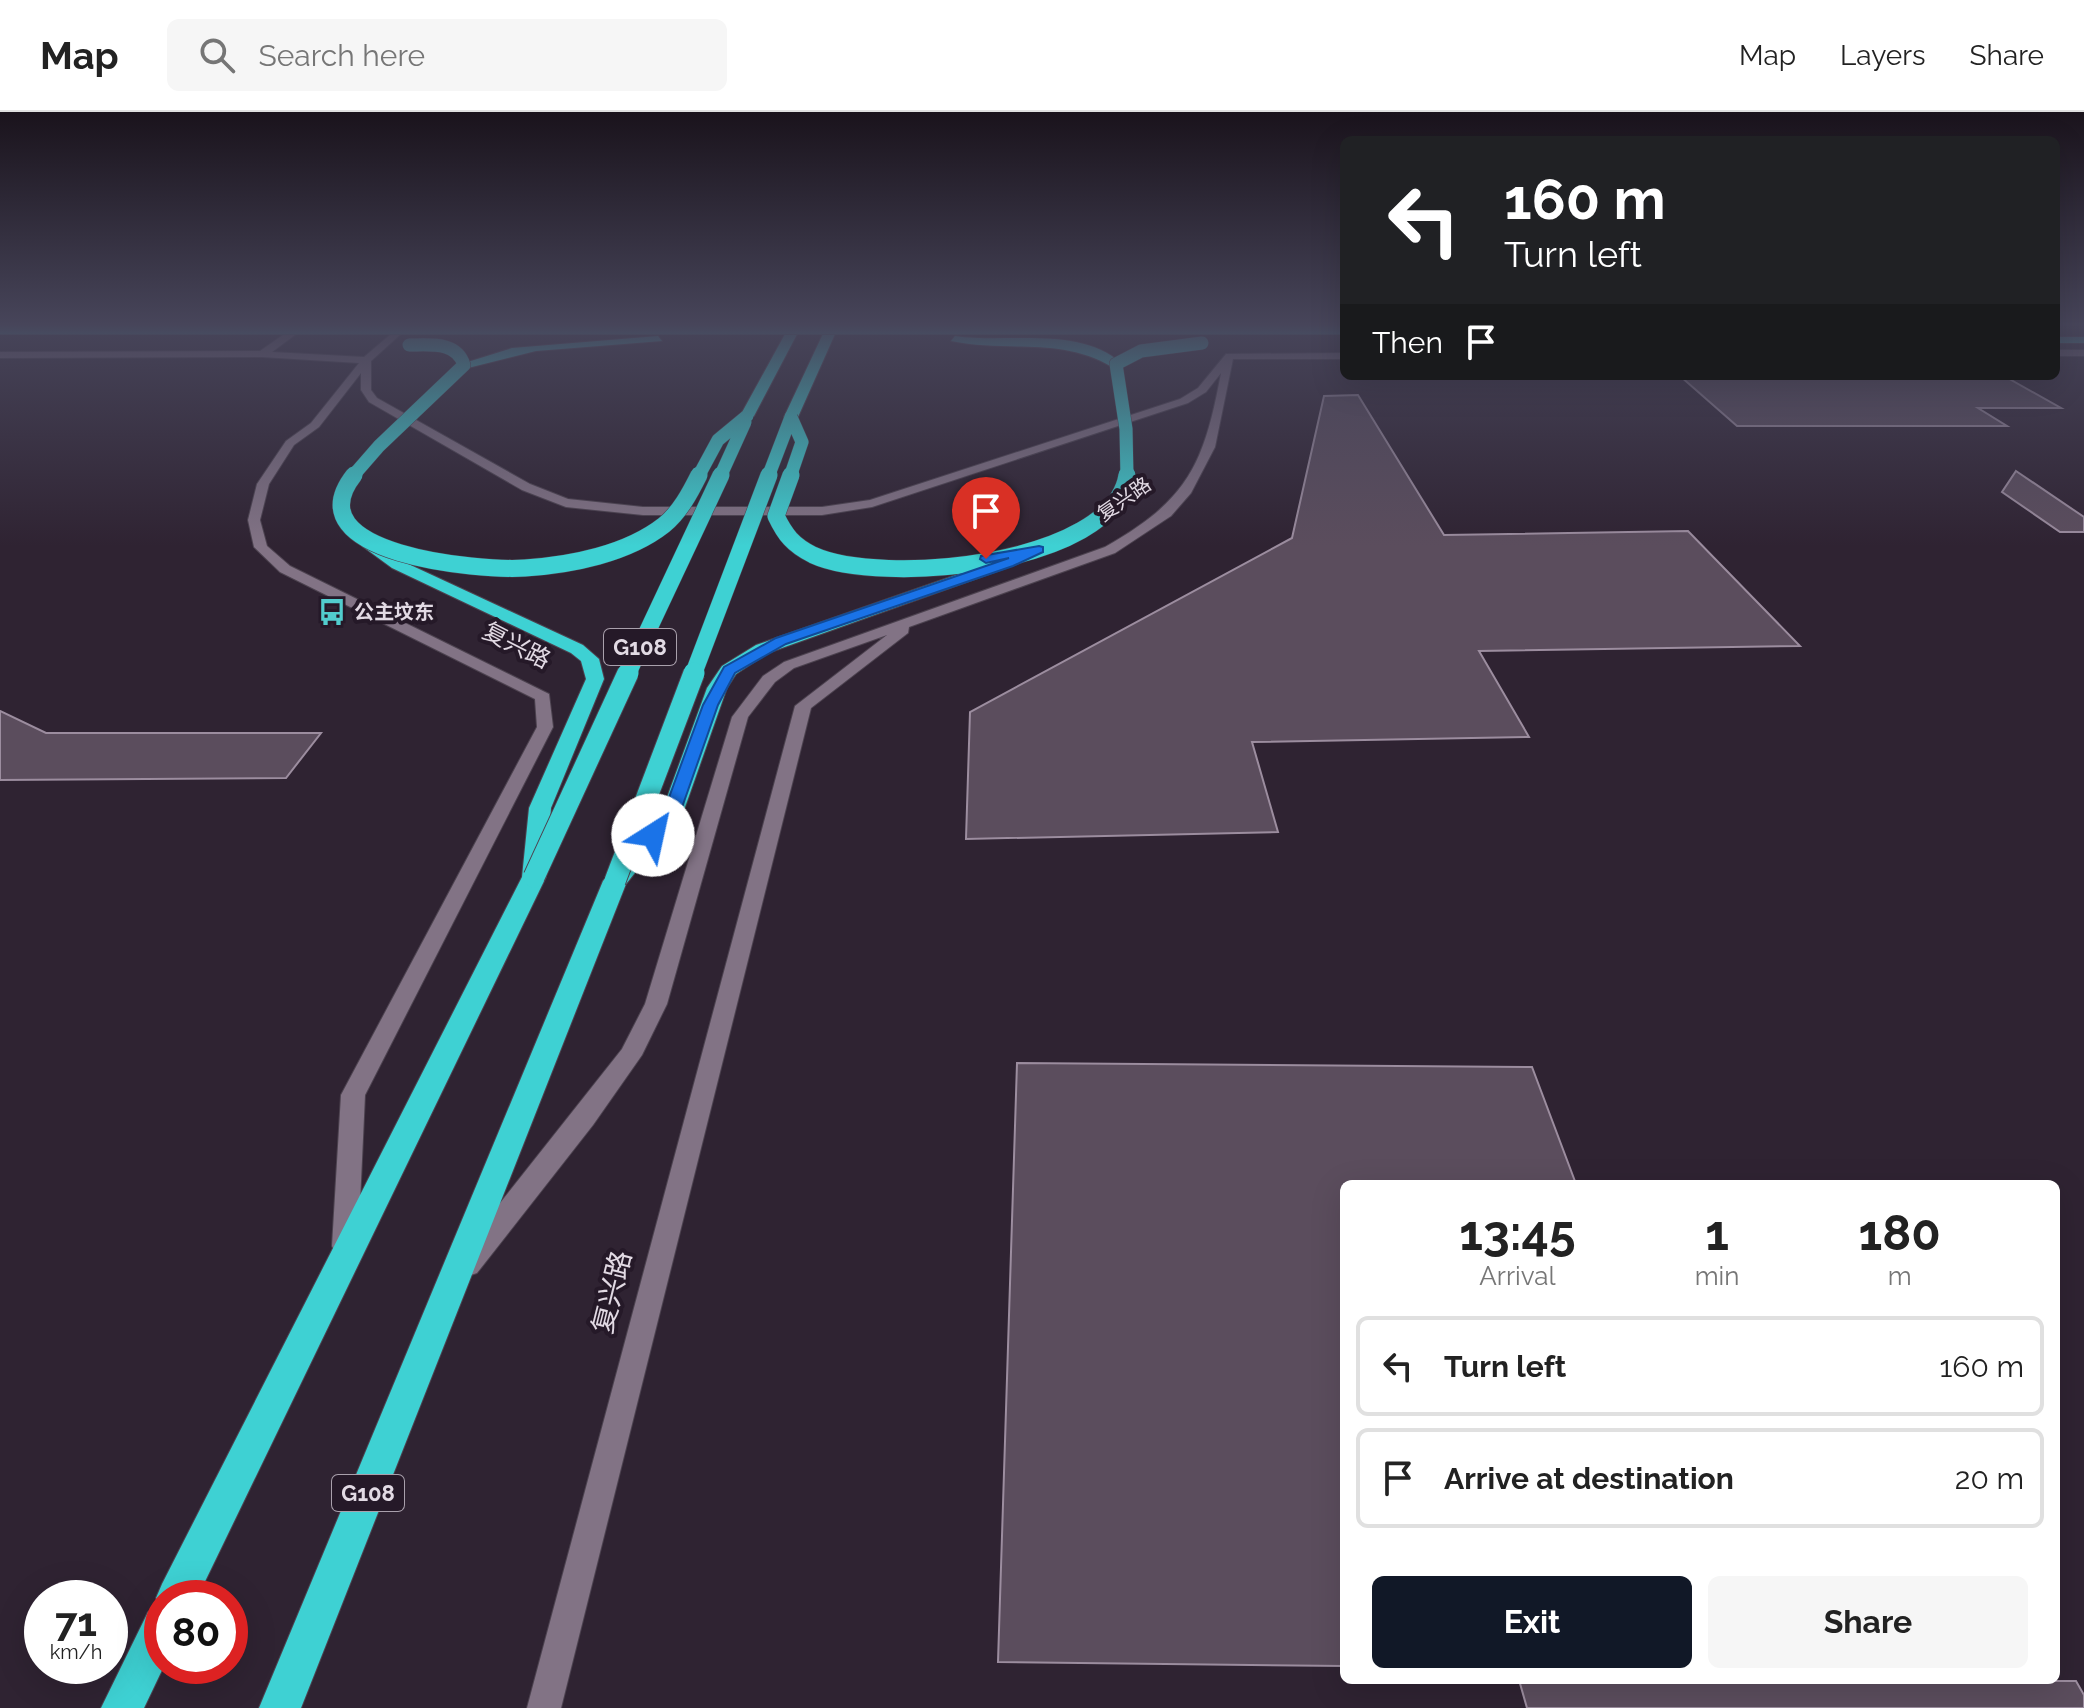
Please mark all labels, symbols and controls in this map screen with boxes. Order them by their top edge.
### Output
search box [167,19,727,91]
text: Map [40,33,119,78]
icon: search [195,33,239,77]
text: Search here [259,38,425,73]
text: Map [1739,39,1796,72]
text: Layers [1840,39,1926,72]
text: Share [1970,39,2044,72]
text: 160 m [1504,166,1666,232]
icon: left [1372,168,1476,272]
text: Turn left [1504,233,1642,275]
icon: arrive [1459,320,1503,364]
text: Then [1372,325,1443,360]
street label: 复兴路 [1093,472,1155,526]
pin [952,477,1020,559]
icon: arrive [964,489,1008,533]
bus stop icon: 公主坟东 [317,597,347,627]
place label: 公主坟东 [354,600,434,624]
street label: 复兴路 [478,616,556,674]
road number: G108 [604,629,676,665]
position arrow [611,793,695,877]
text: 13:45 [1459,1205,1576,1261]
text: 1 [1705,1205,1729,1261]
text: 180 [1859,1205,1941,1261]
street label: 复兴路 [586,1247,638,1337]
text: Arrival [1479,1261,1555,1291]
text: min [1695,1261,1739,1291]
text: m [1888,1261,1912,1291]
icon: left [1376,1344,1420,1388]
text: Turn left [1444,1349,1566,1384]
text: 160 m [1939,1349,2024,1384]
icon: arrive [1376,1456,1420,1500]
text: Arrive at destination [1444,1461,1734,1496]
text: 20 m [1955,1461,2024,1496]
road number: G108 [332,1475,404,1511]
button: Exit [1372,1576,1692,1668]
button: Share [1708,1576,2028,1668]
speed limit sign: 80 [144,1580,248,1684]
text: 71 [55,1598,97,1645]
text: km/h [50,1640,102,1664]

